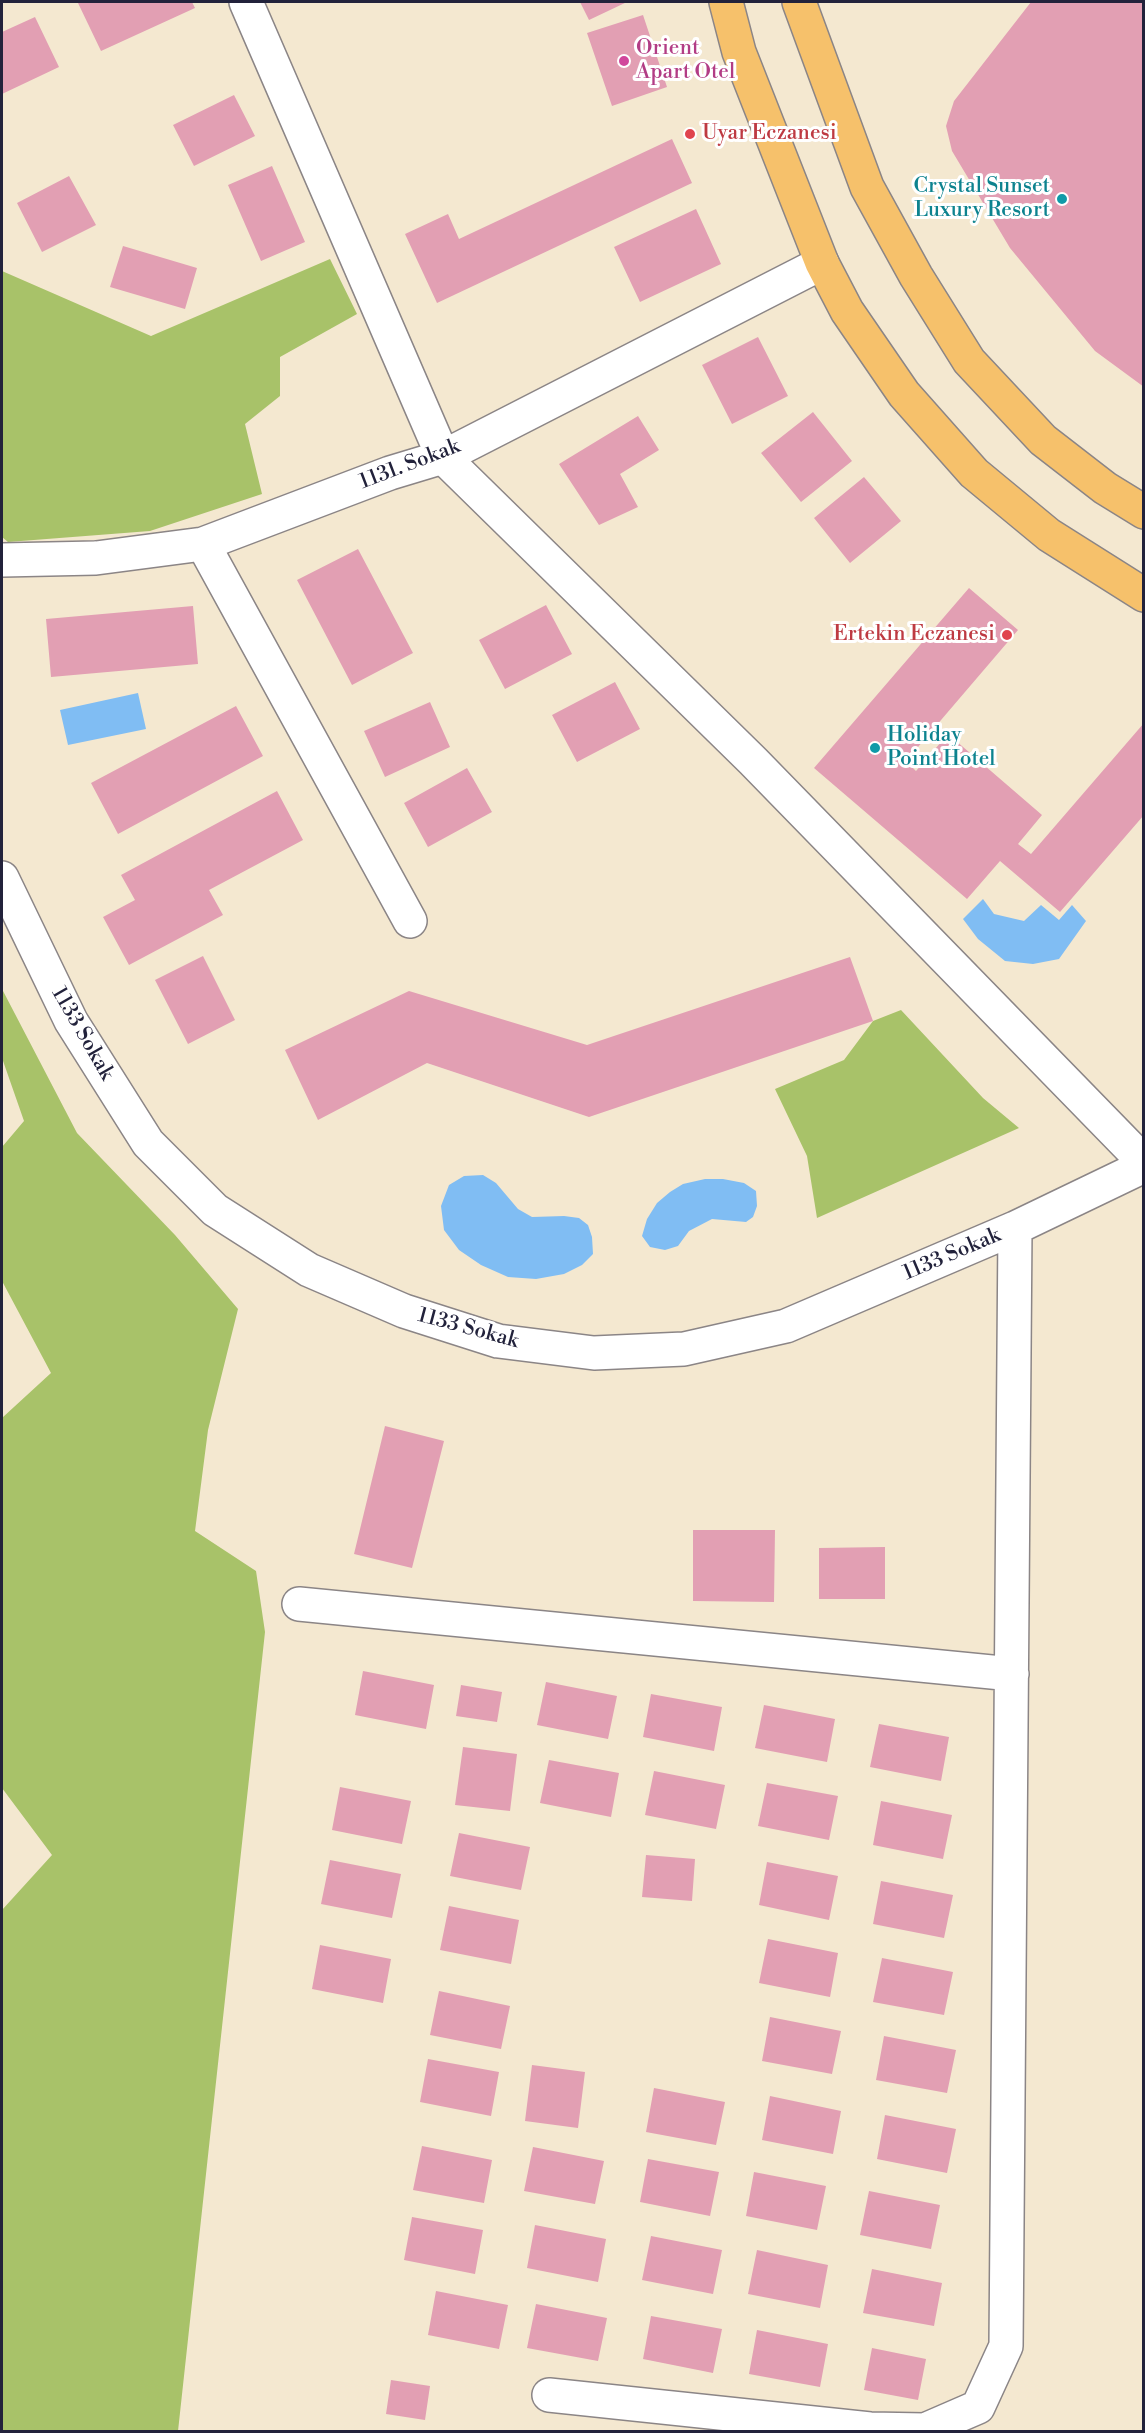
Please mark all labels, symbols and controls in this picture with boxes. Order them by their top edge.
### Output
place label: Orient Apart Otel [636,36,735,86]
marker: Orient Apart Otel [617,54,631,68]
place label: Uyar Eczanesi [702,121,837,147]
marker: Uyar Eczanesi [683,127,697,141]
place label: Crystal Sunset Luxury Resort [913,174,1050,224]
marker: Crystal Sunset Luxury Resort [1055,192,1069,206]
street label: 1131. Sokak [356,434,464,496]
place label: Ertekin Eczanesi [833,622,995,648]
marker: Ertekin Eczanesi [1000,628,1014,642]
place label: Holiday Point Hotel [887,723,995,773]
marker: Holiday Point Hotel [868,741,882,755]
street label: 1133 Sokak [45,983,119,1085]
street label: 1133 Sokak [900,1223,1004,1287]
street label: 1133 Sokak [415,1303,521,1355]

